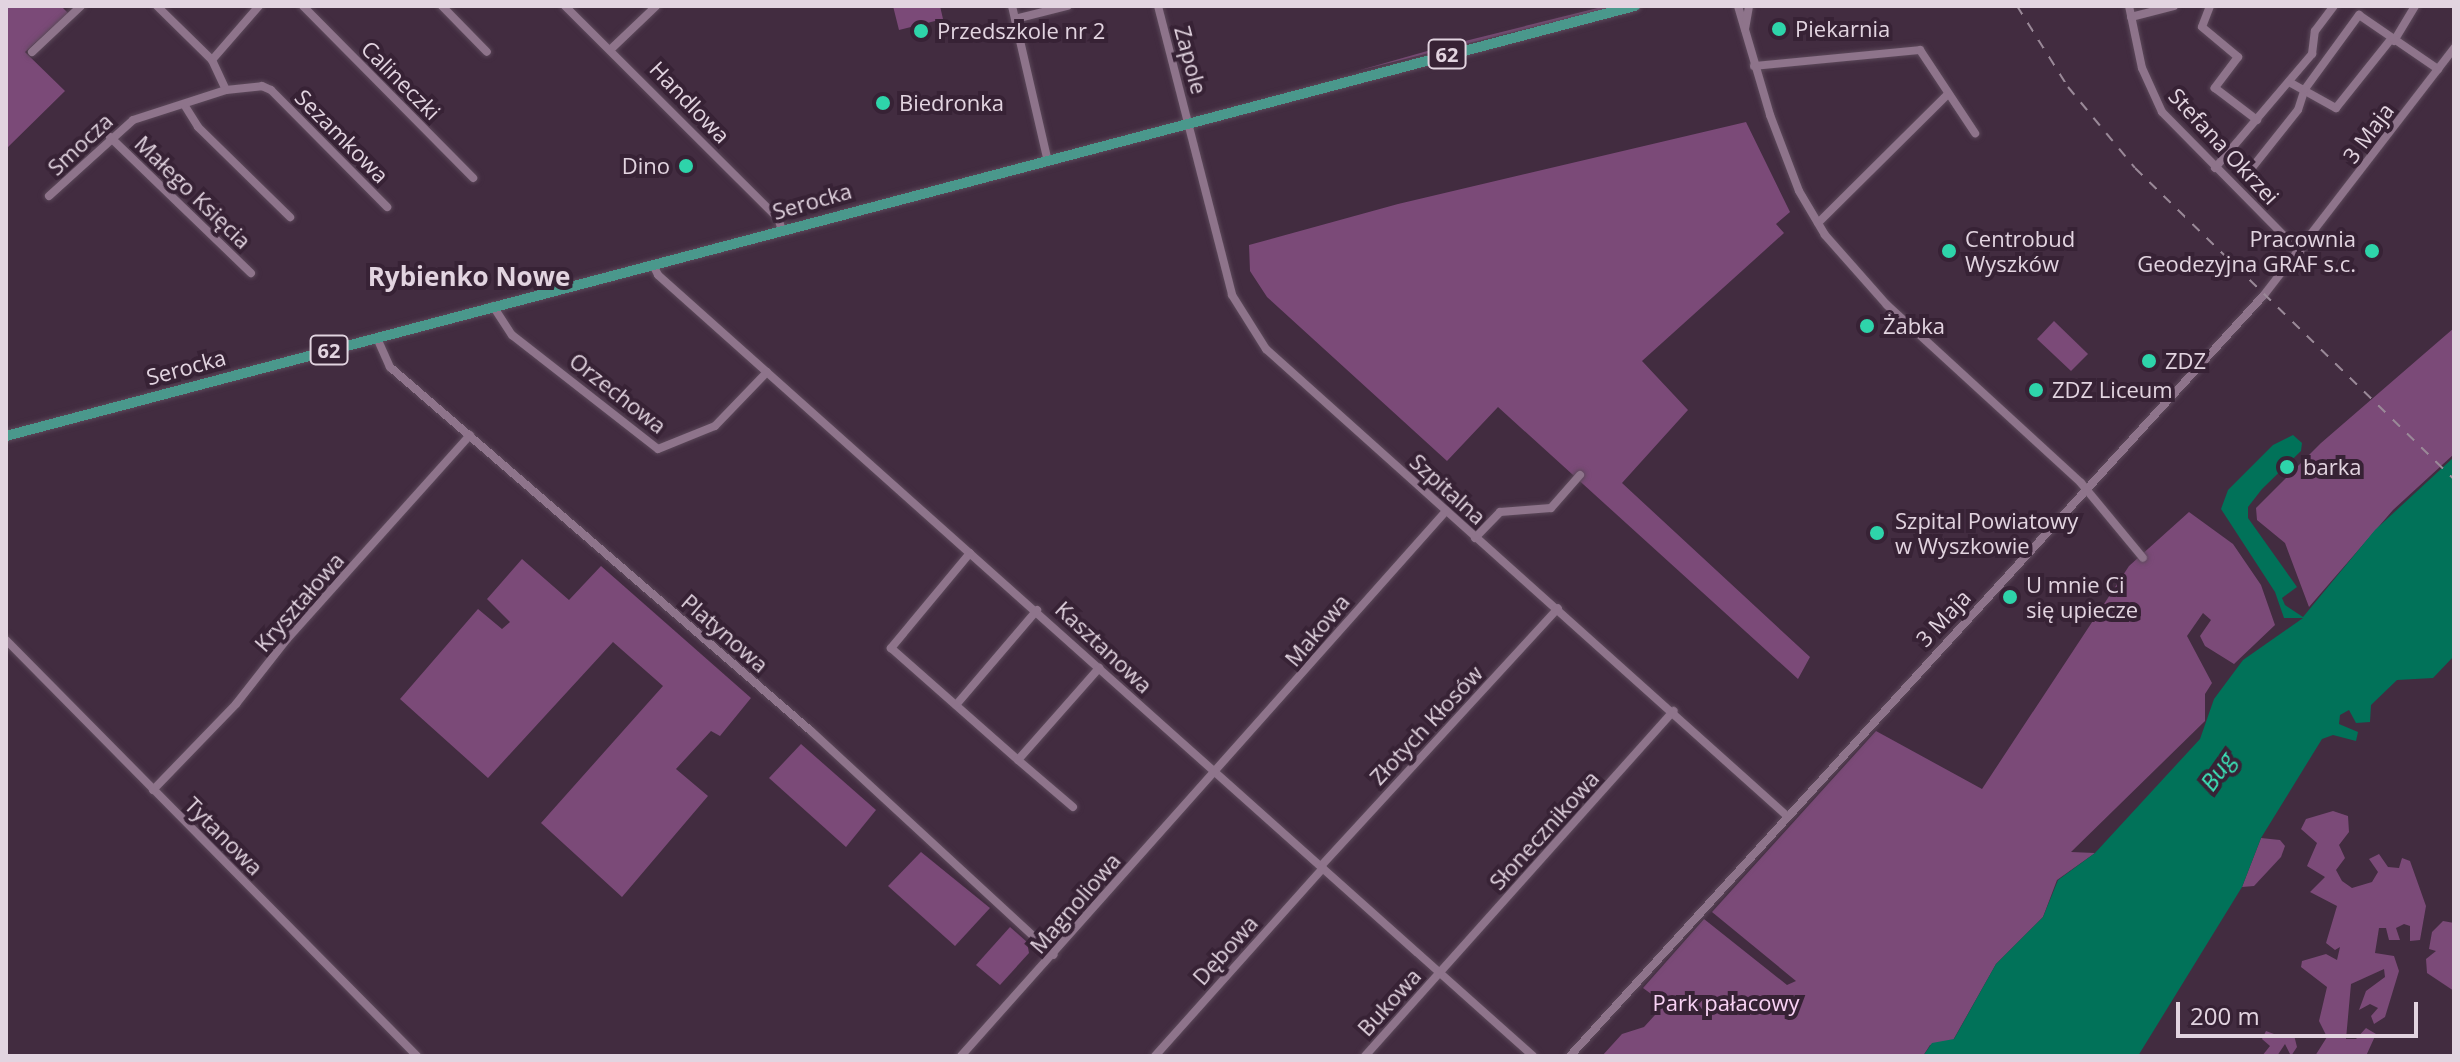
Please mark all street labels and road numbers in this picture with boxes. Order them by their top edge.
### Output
street label: Zapole [1169,23,1213,97]
street label: Calineczki [356,35,446,125]
road number: 62 [1427,38,1467,70]
street label: Handlowa [645,56,735,148]
street label: Stefana Okrzei [2163,82,2285,210]
street label: Sezamkowa [290,84,394,188]
street label: 3 Maja [2337,98,2399,168]
street label: Smocza [42,107,118,181]
street label: Małego Księcia [130,130,256,254]
street label: Serocka [769,177,855,225]
road number: 62 [309,334,349,366]
street label: Serocka [143,344,229,390]
street label: Orzechowa [564,347,672,439]
street label: Szpitalna [1405,448,1491,530]
street label: Kryształowa [249,547,349,657]
street label: 3 Maja [1910,584,1976,652]
street label: Platynowa [676,588,774,678]
street label: Makowa [1279,589,1355,671]
street label: Kasztanowa [1050,596,1158,698]
street label: Złotych Kłosów [1364,660,1488,790]
street label: Słonecznikowa [1484,765,1604,895]
street label: Tytanowa [180,792,268,880]
street label: Magnoliowa [1024,847,1126,959]
street label: Dębowa [1187,910,1263,990]
street label: Bukowa [1352,963,1426,1041]

